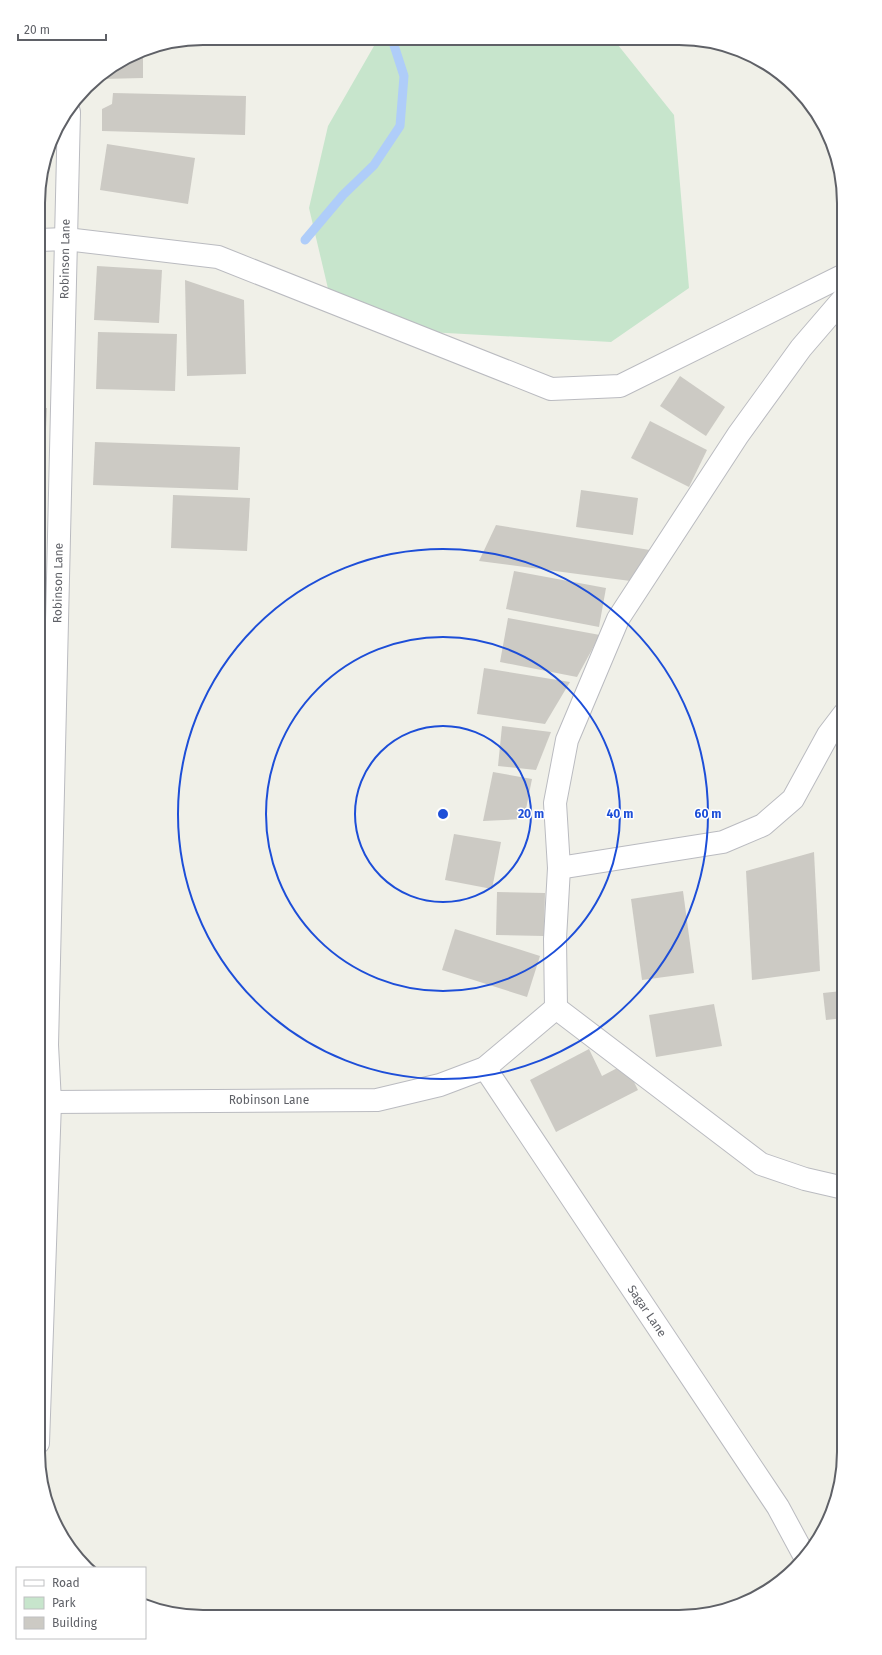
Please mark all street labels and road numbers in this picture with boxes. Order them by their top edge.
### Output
street label: Robinson Lane [57,219,73,299]
street label: Robinson Lane [50,543,66,623]
street label: Robinson Lane [229,1093,309,1107]
street label: Sagar Lane [625,1283,669,1339]

